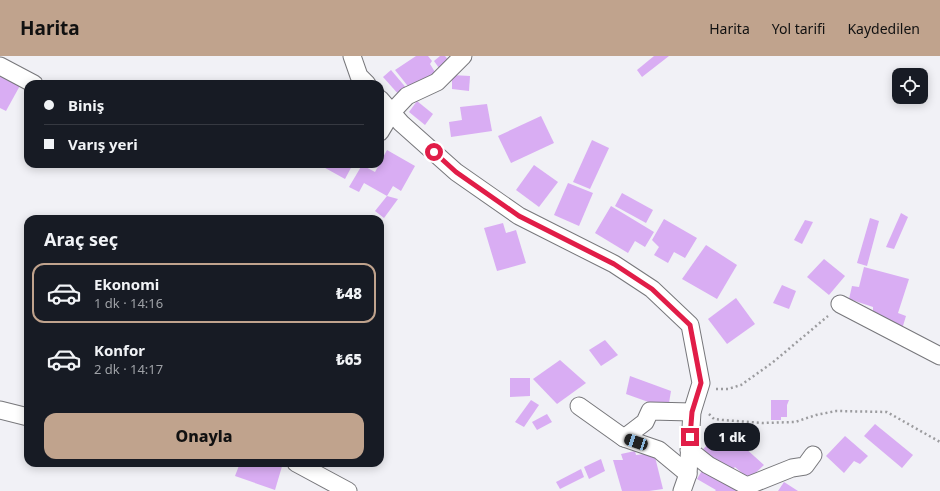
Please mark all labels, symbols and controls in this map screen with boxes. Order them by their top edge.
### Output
text: Harita [20,15,80,41]
text: Harita [709,19,750,38]
text: Yol tarifi [772,19,825,38]
text: Kaydedilen [847,19,920,38]
map controls [892,68,928,104]
button: locate [892,68,928,104]
text: Biniş [68,95,104,115]
text: Varış yeri [68,134,138,154]
route start [425,143,443,161]
text: Araç seç [44,227,118,251]
text: Ekonomi [94,274,159,294]
icon: car [46,275,82,311]
text: ₺48 [336,283,362,303]
text: 1 dk · 14:16 [94,294,163,312]
text: Konfor [94,340,145,360]
icon: car [46,341,82,377]
text: ₺65 [336,349,362,369]
text: 2 dk · 14:17 [94,360,163,378]
button: Onayla [44,413,364,459]
callout: 1 dk [704,423,760,451]
route end [681,428,699,446]
text: 1 dk [718,428,746,446]
car [623,432,649,452]

